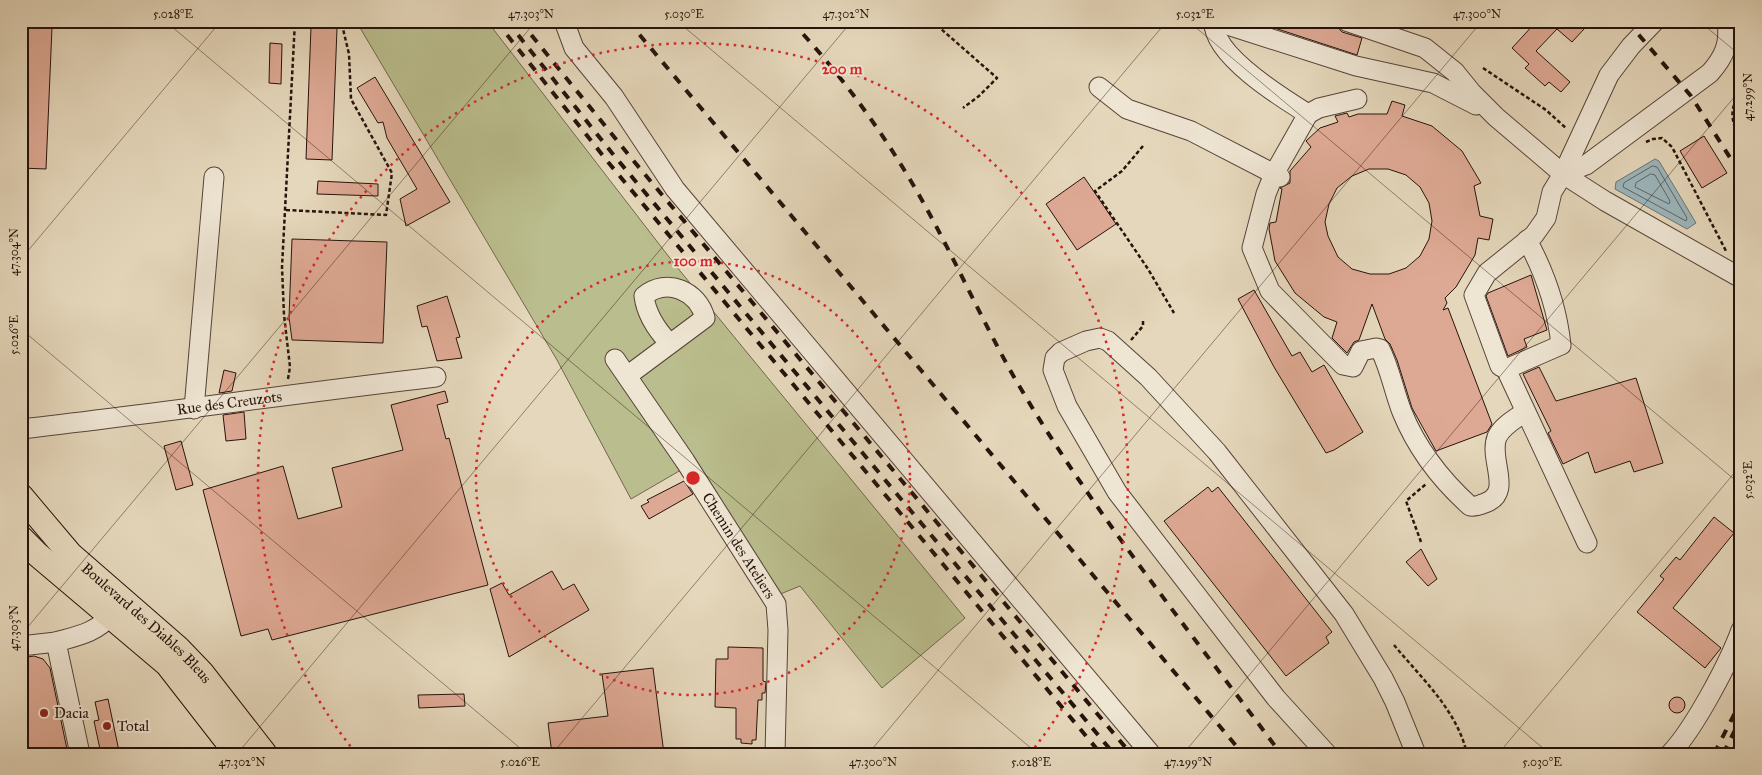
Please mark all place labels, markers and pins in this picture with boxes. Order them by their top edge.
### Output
centre of rings [684,469,702,487]
place label: Dacia [54,704,90,722]
marker: Dacia [38,707,50,719]
place label: Total [117,717,150,735]
marker: Total [101,720,113,732]

